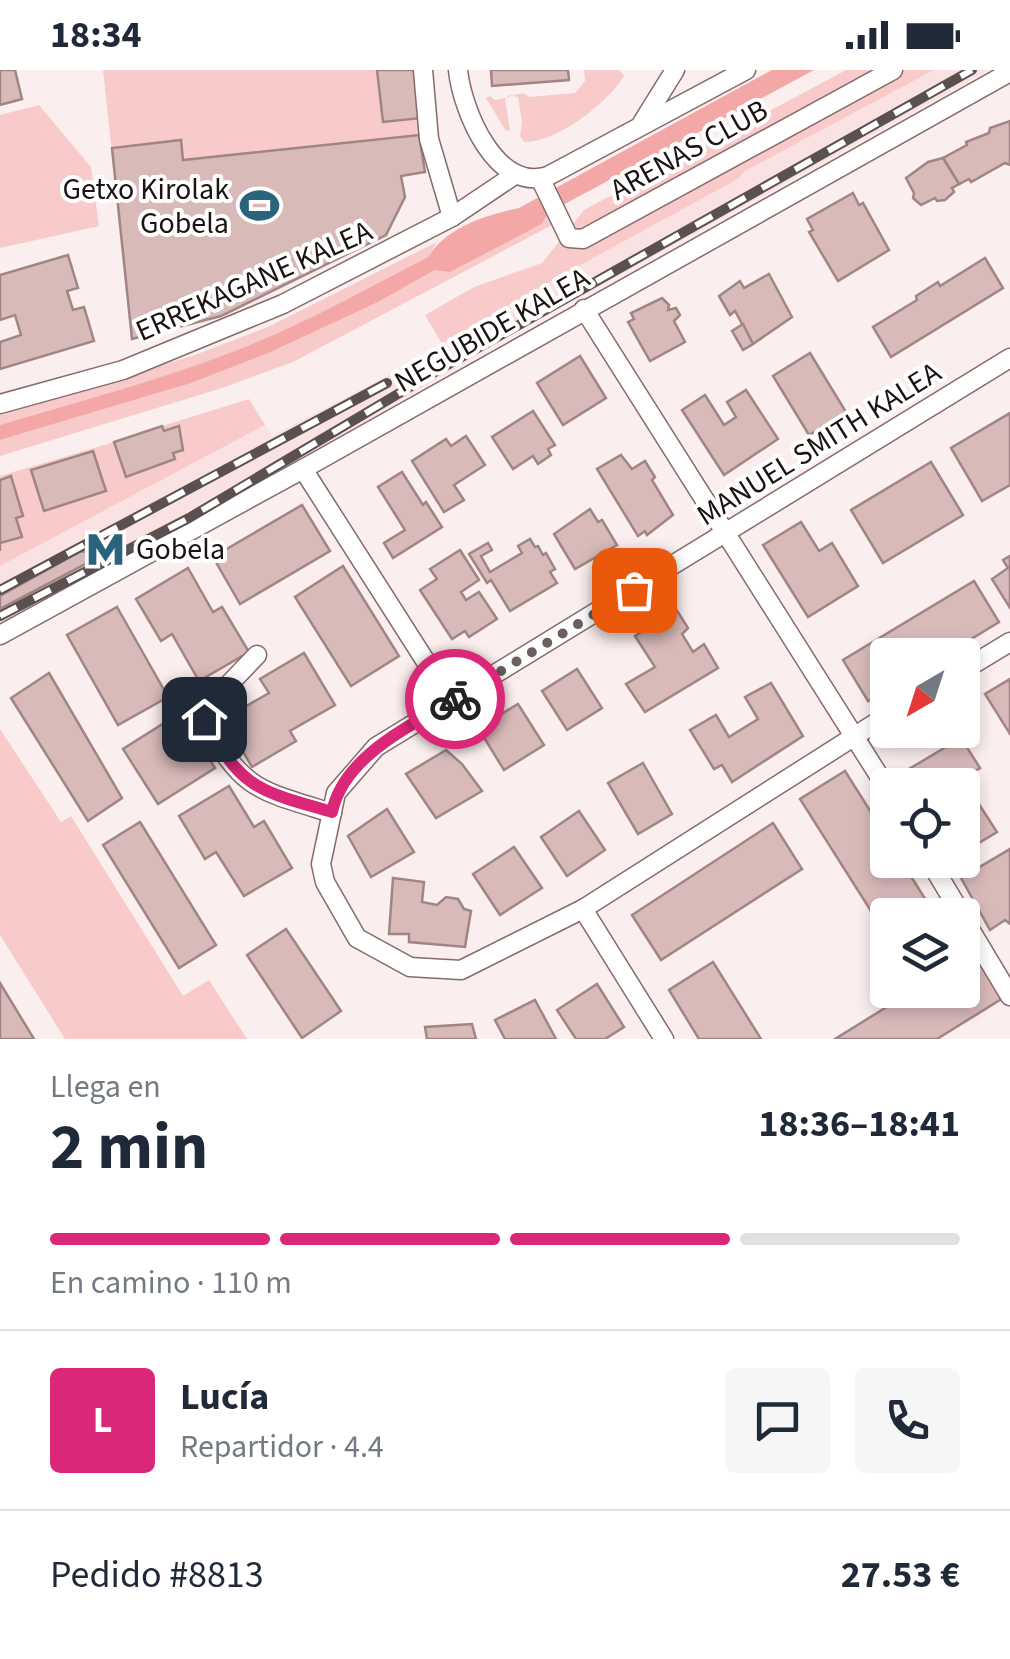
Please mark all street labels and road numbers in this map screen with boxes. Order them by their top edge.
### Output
street label: ARENAS CLUB [602,89,776,211]
street label: ERREKAGANE KALEA [129,209,380,352]
street label: NEGUBIDE KALEA [386,256,598,403]
street label: MANUEL SMITH KALEA [689,351,950,537]

